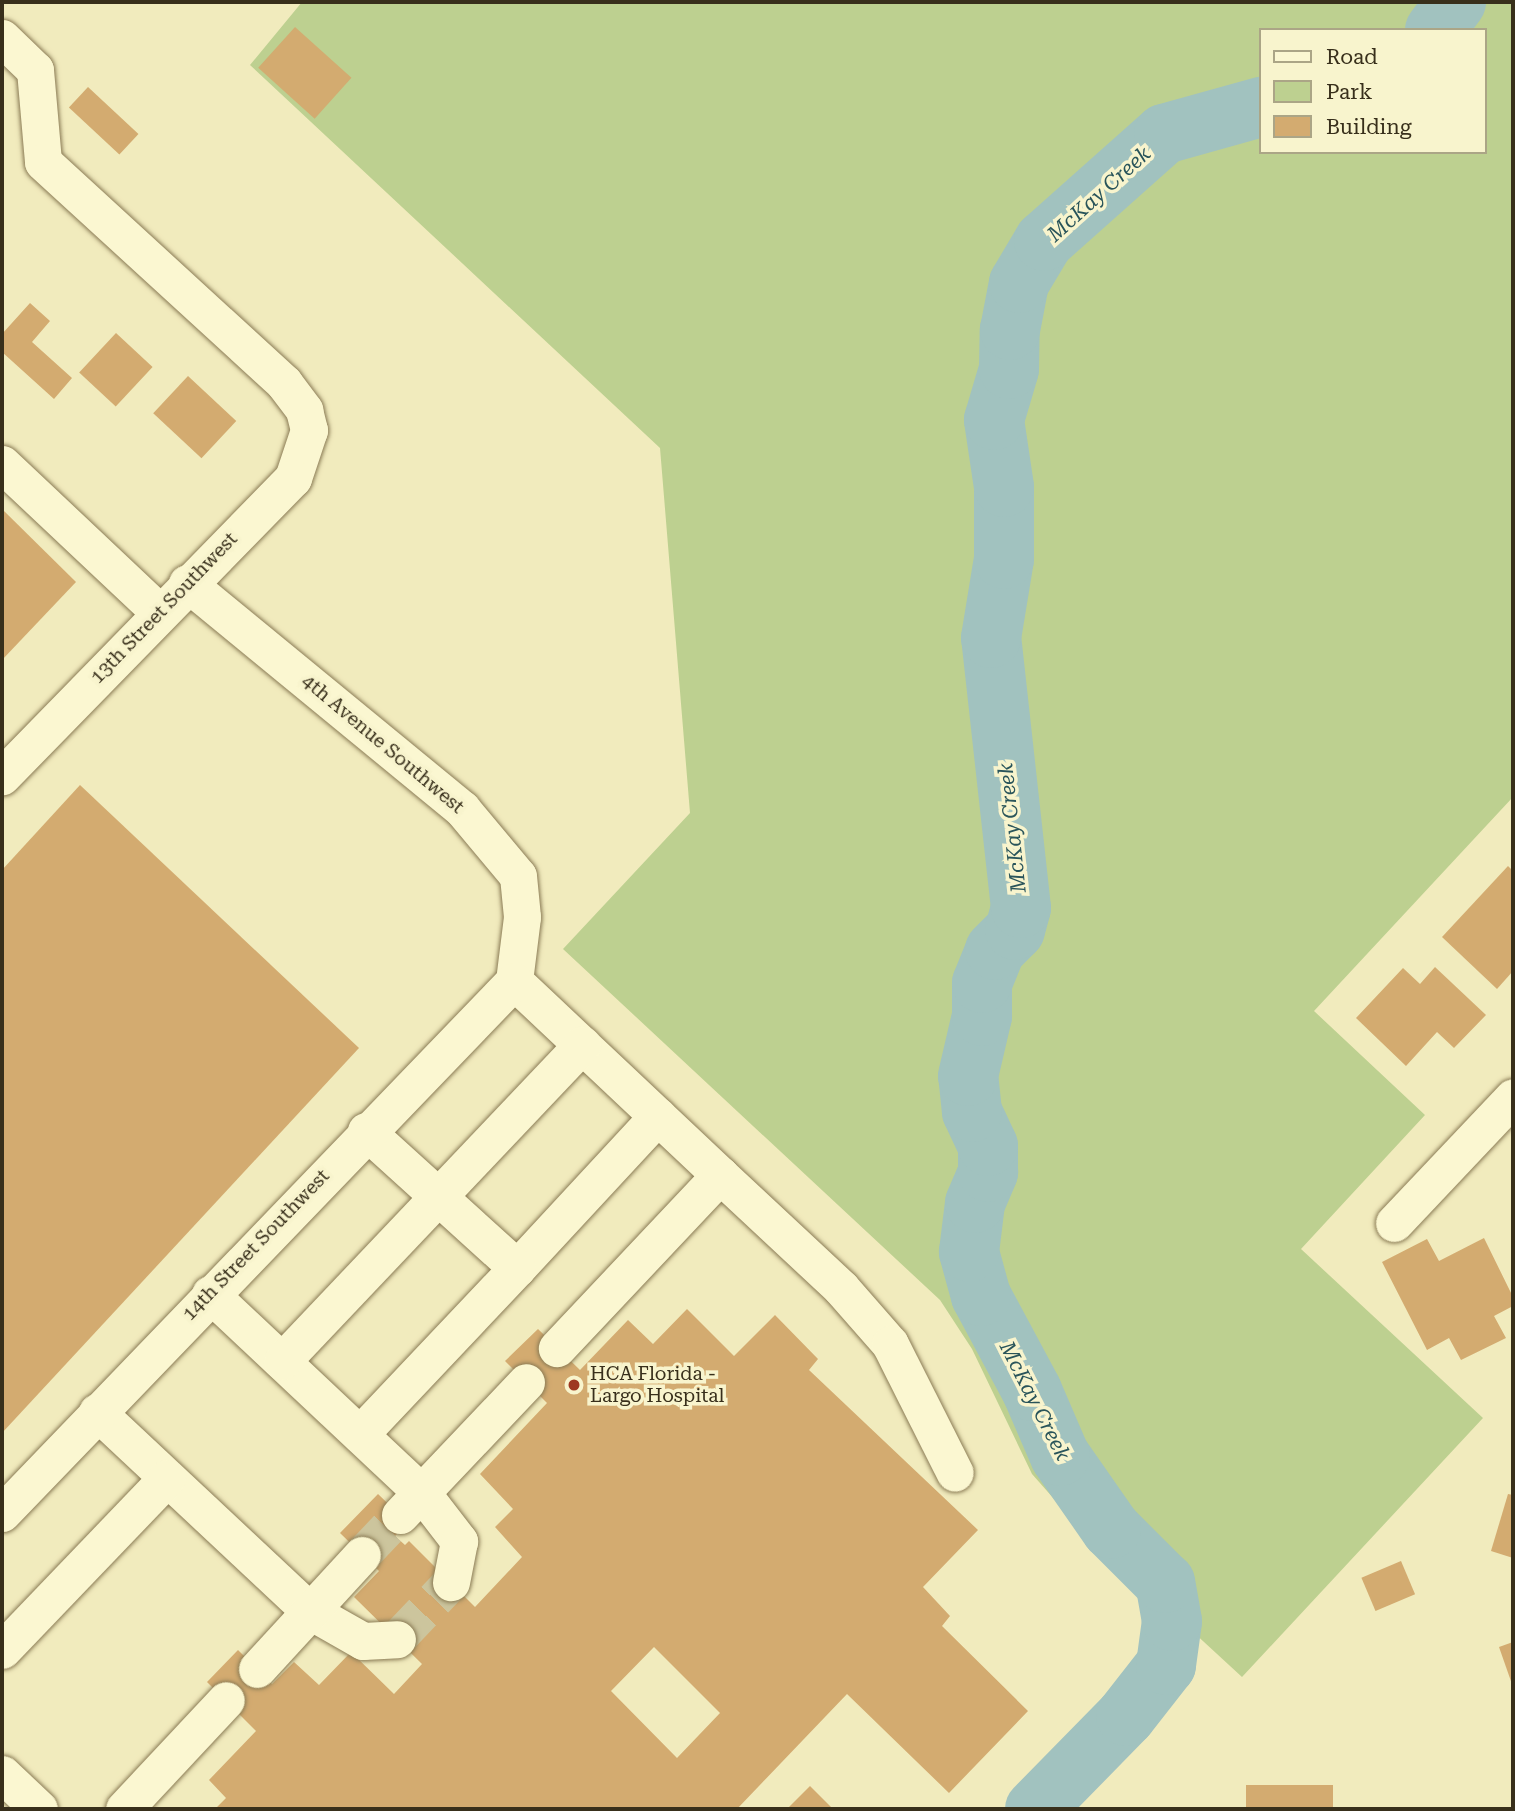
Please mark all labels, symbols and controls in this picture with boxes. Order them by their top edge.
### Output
legend [1260,28,1487,154]
text: Road [1326,45,1378,69]
text: Park [1326,80,1372,104]
text: Building [1326,115,1412,139]
water label: McKay Creek [1042,141,1156,247]
street label: 13th Street Southwest [86,528,242,688]
street label: 4th Avenue Southwest [297,670,469,818]
water label: McKay Creek [993,762,1031,894]
street label: 14th Street Southwest [178,1165,334,1325]
water label: McKay Creek [994,1337,1076,1465]
place label: HCA Florida - Largo Hospital [590,1363,724,1407]
marker: HCA Florida - Largo Hospital [564,1375,584,1395]

